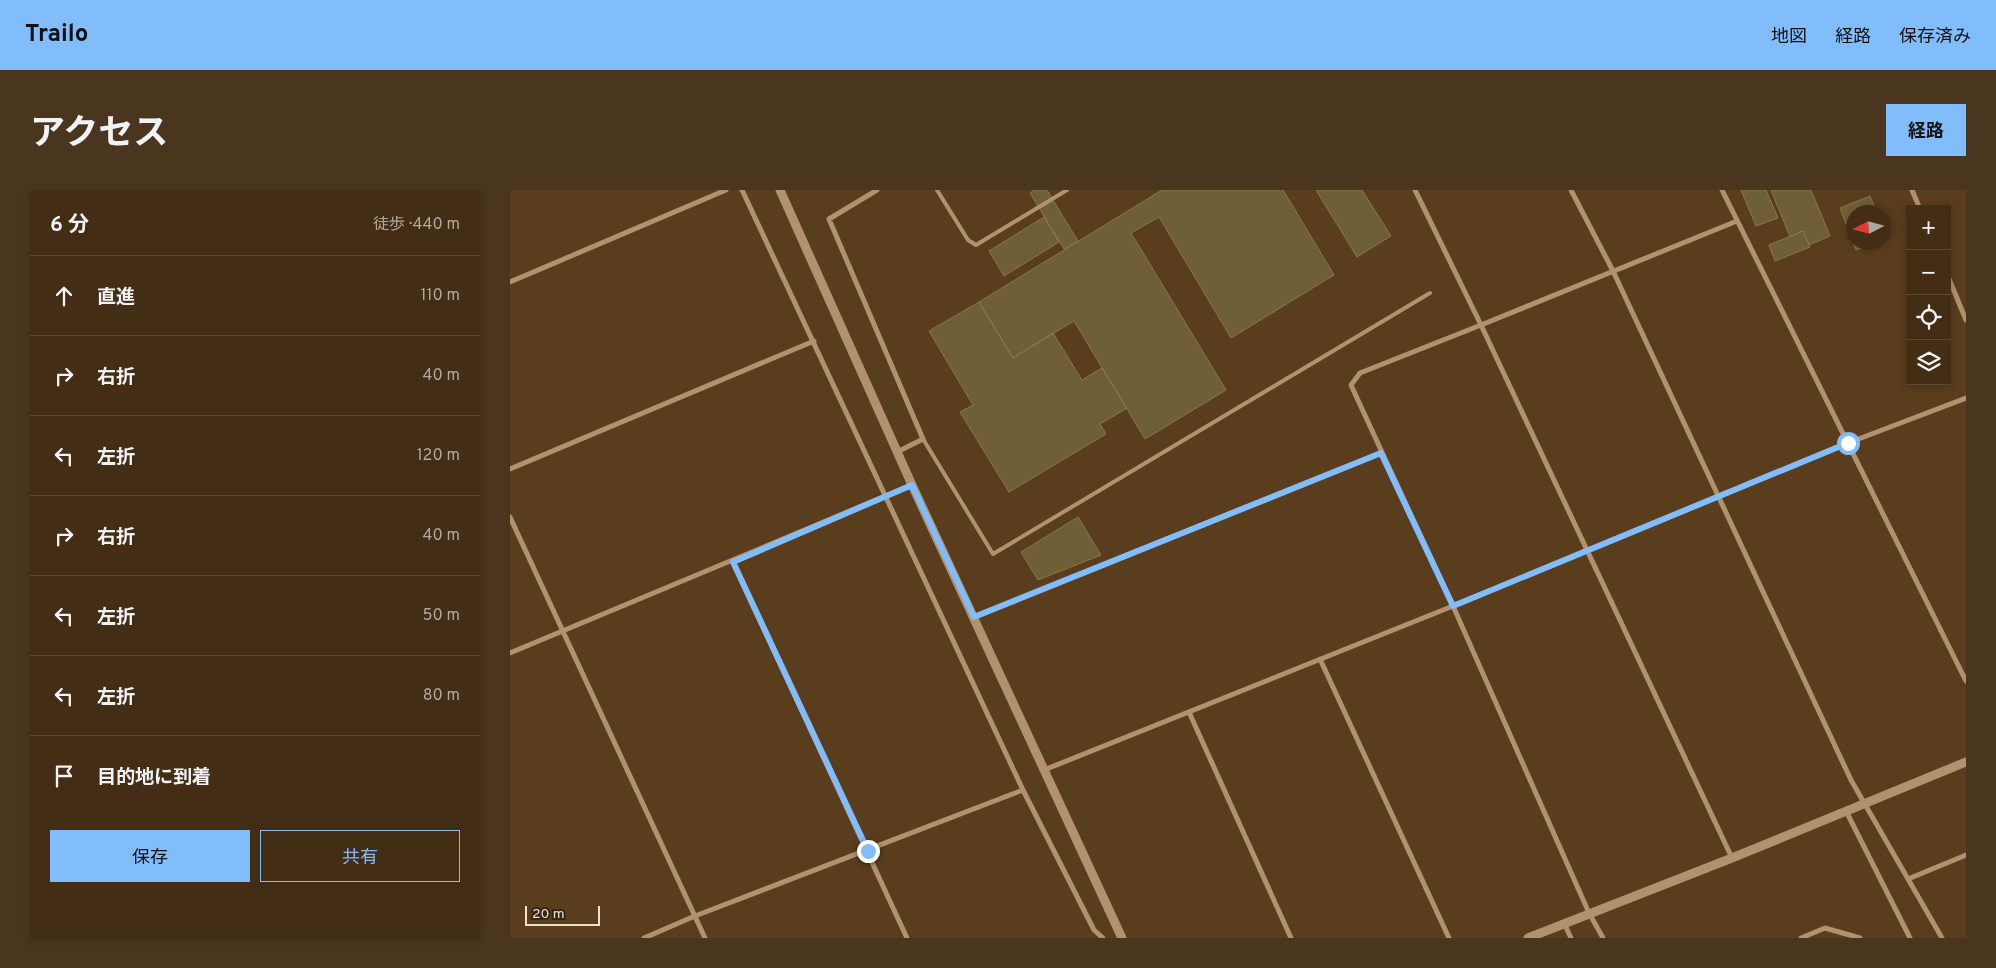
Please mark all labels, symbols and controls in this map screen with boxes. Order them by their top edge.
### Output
text: Trailo [25,20,88,50]
text: 地図 [1771,26,1807,49]
text: 経路 [1835,26,1871,49]
text: 保存済み [1899,26,1971,49]
button: 経路 [1886,104,1966,156]
text: アクセス [30,113,168,157]
north arrow [1846,205,1891,250]
map controls [1906,205,1951,385]
button: + [1906,205,1951,250]
text: 6 分 [50,212,89,239]
text: 徒歩 · 440 m [373,215,460,235]
button: − [1906,250,1951,295]
icon: ahead [50,282,78,310]
text: 直進 [97,286,135,310]
text: 110 m [420,286,460,306]
button: locate [1906,295,1951,340]
button: layers [1906,340,1951,385]
icon: right [50,362,78,390]
text: 右折 [97,366,135,390]
text: 40 m [422,366,460,386]
route start [1837,432,1860,455]
icon: left [50,442,78,470]
text: 左折 [97,446,135,470]
text: 120 m [417,446,460,466]
icon: right [50,522,78,550]
text: 右折 [97,526,135,550]
text: 40 m [422,526,460,546]
icon: left [50,602,78,630]
text: 左折 [97,606,135,630]
text: 50 m [423,606,460,626]
icon: left [50,682,78,710]
text: 左折 [97,686,135,710]
text: 80 m [423,686,460,706]
icon: arrive [50,762,78,790]
text: 目的地に到着 [97,766,211,790]
button: 保存 [50,830,250,882]
button: 共有 [260,830,460,882]
route end [857,840,880,863]
scale bar [525,903,600,926]
text: 20 m [532,906,565,923]

